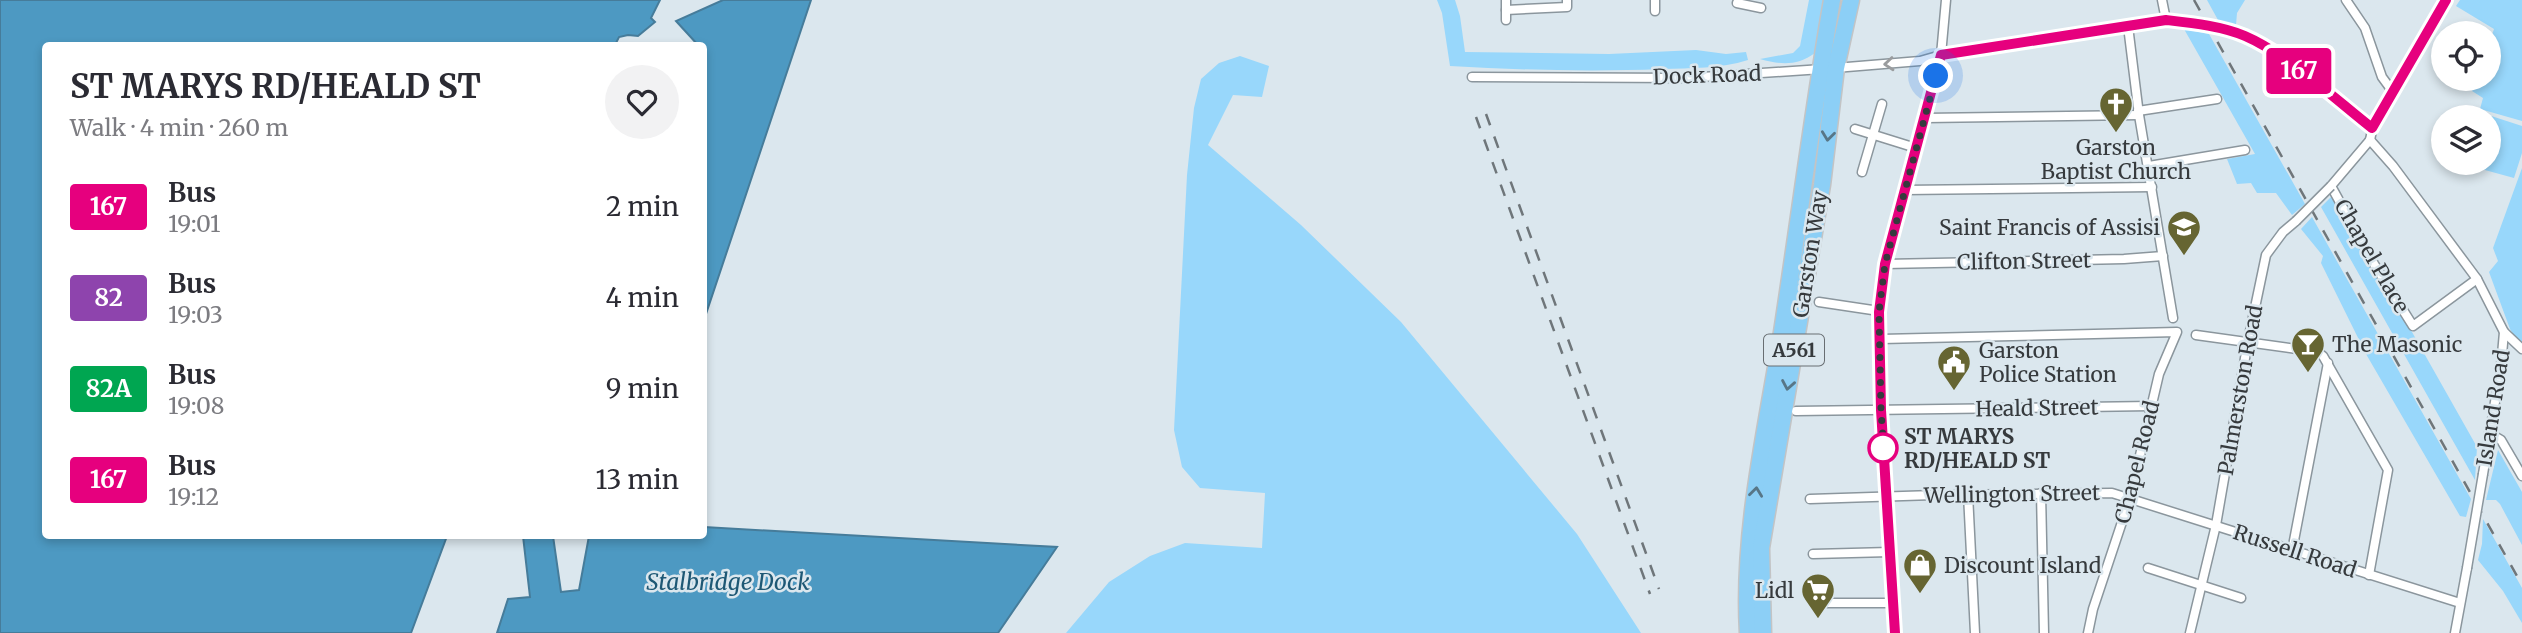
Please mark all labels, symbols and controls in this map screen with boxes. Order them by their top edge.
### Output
map controls [2431,21,2501,175]
button: locate [2431,21,2501,91]
line badge: 167 [2259,48,2339,94]
text: 167 [2280,55,2318,86]
one-way arrow [1883,56,1894,71]
your location [1918,58,1953,93]
street label: Dock Road [1652,60,1762,90]
button: heart [605,65,679,139]
text: ST MARYS RD/HEALD ST [70,66,481,107]
church icon: Garston Baptist Church [2097,85,2135,134]
button: layers [2431,105,2501,175]
text: Walk · 4 min · 260 m [70,113,288,142]
one-way arrow [1820,130,1835,142]
place label: Garston Baptist Church [2041,134,2191,185]
text: Bus [168,176,216,209]
street label: Garston Way [1787,188,1833,319]
text: 2 min [606,190,679,223]
text: 167 [90,191,127,222]
street label: Chapel Place [2329,194,2415,318]
school or university icon: Saint Francis of Assisi [2165,208,2203,257]
text: 19:01 [168,209,220,238]
place label: Saint Francis of Assisi [1939,214,2160,241]
street label: Clifton Street [1957,246,2091,276]
text: Bus [168,267,216,300]
text: 4 min [605,281,679,314]
text: 82 [94,282,123,313]
text: 19:03 [168,300,223,329]
street label: Palmerston Road [2212,302,2268,477]
bar icon: The Masonic [2289,325,2327,374]
place label: The Masonic [2332,331,2462,358]
road number: A561 [1764,334,1824,366]
place label: Garston Police Station [1979,337,2117,388]
public building icon: Garston Police Station [1935,343,1973,392]
street label: Island Road [2470,347,2516,468]
text: Bus [168,358,216,391]
text: 9 min [606,372,679,405]
text: 82A [86,373,131,404]
one-way arrow [1781,379,1796,390]
text: 19:08 [168,391,225,420]
street label: Heald Street [1975,393,2099,423]
street label: Chapel Road [2109,398,2165,526]
place label: ST MARYS RD/HEALD ST [1904,423,2050,474]
marker: ST MARYS RD/HEALD ST [1868,433,1898,463]
text: Bus [168,449,216,482]
text: 13 min [595,463,679,496]
text: 167 [90,464,127,495]
street label: Wellington Street [1923,479,2100,509]
text: 19:12 [168,482,219,511]
one-way arrow [1749,486,1764,498]
street label: Russell Road [2230,518,2360,584]
shop icon: Discount Island [1901,546,1939,595]
place label: Discount Island [1944,552,2102,579]
water label: Stalbridge Dock [646,567,810,596]
supermarket icon: Lidl [1799,571,1837,620]
place label: Lidl [1755,577,1794,604]

